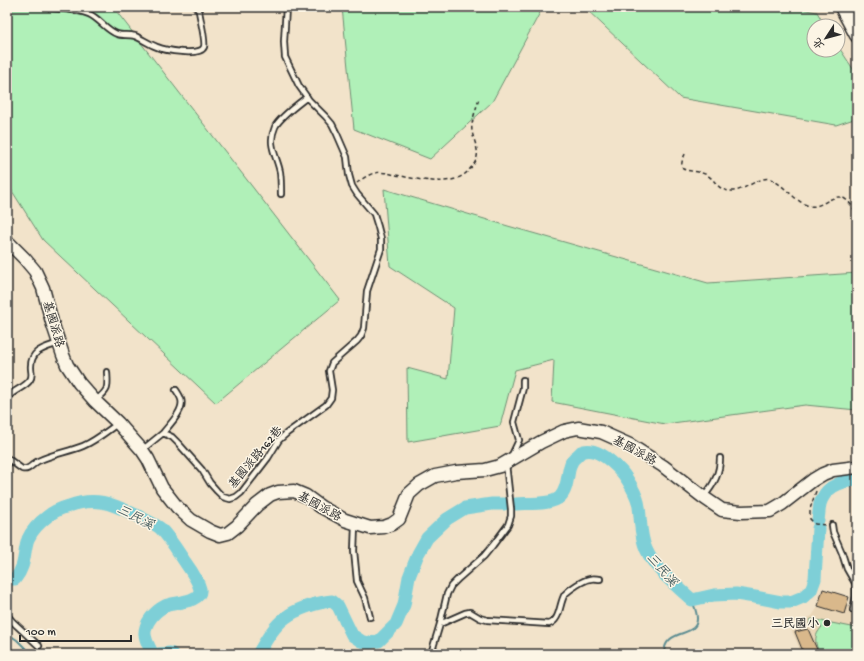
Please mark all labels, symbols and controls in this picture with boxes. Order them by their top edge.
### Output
north arrow [806,18,846,58]
text: 北 [811,35,828,51]
street label: 基國派路 [39,299,66,350]
street label: 基國派路162巷 [226,424,287,492]
street label: 基國派路 [610,433,659,470]
street label: 基國派路 [295,489,344,526]
water label: 三民溪 [114,502,157,534]
water label: 三民溪 [643,550,681,591]
scale bar [20,617,131,643]
place label: 三民國小 [771,617,819,632]
marker: 三民國小 [822,618,832,628]
text: 100 m [25,626,56,640]

